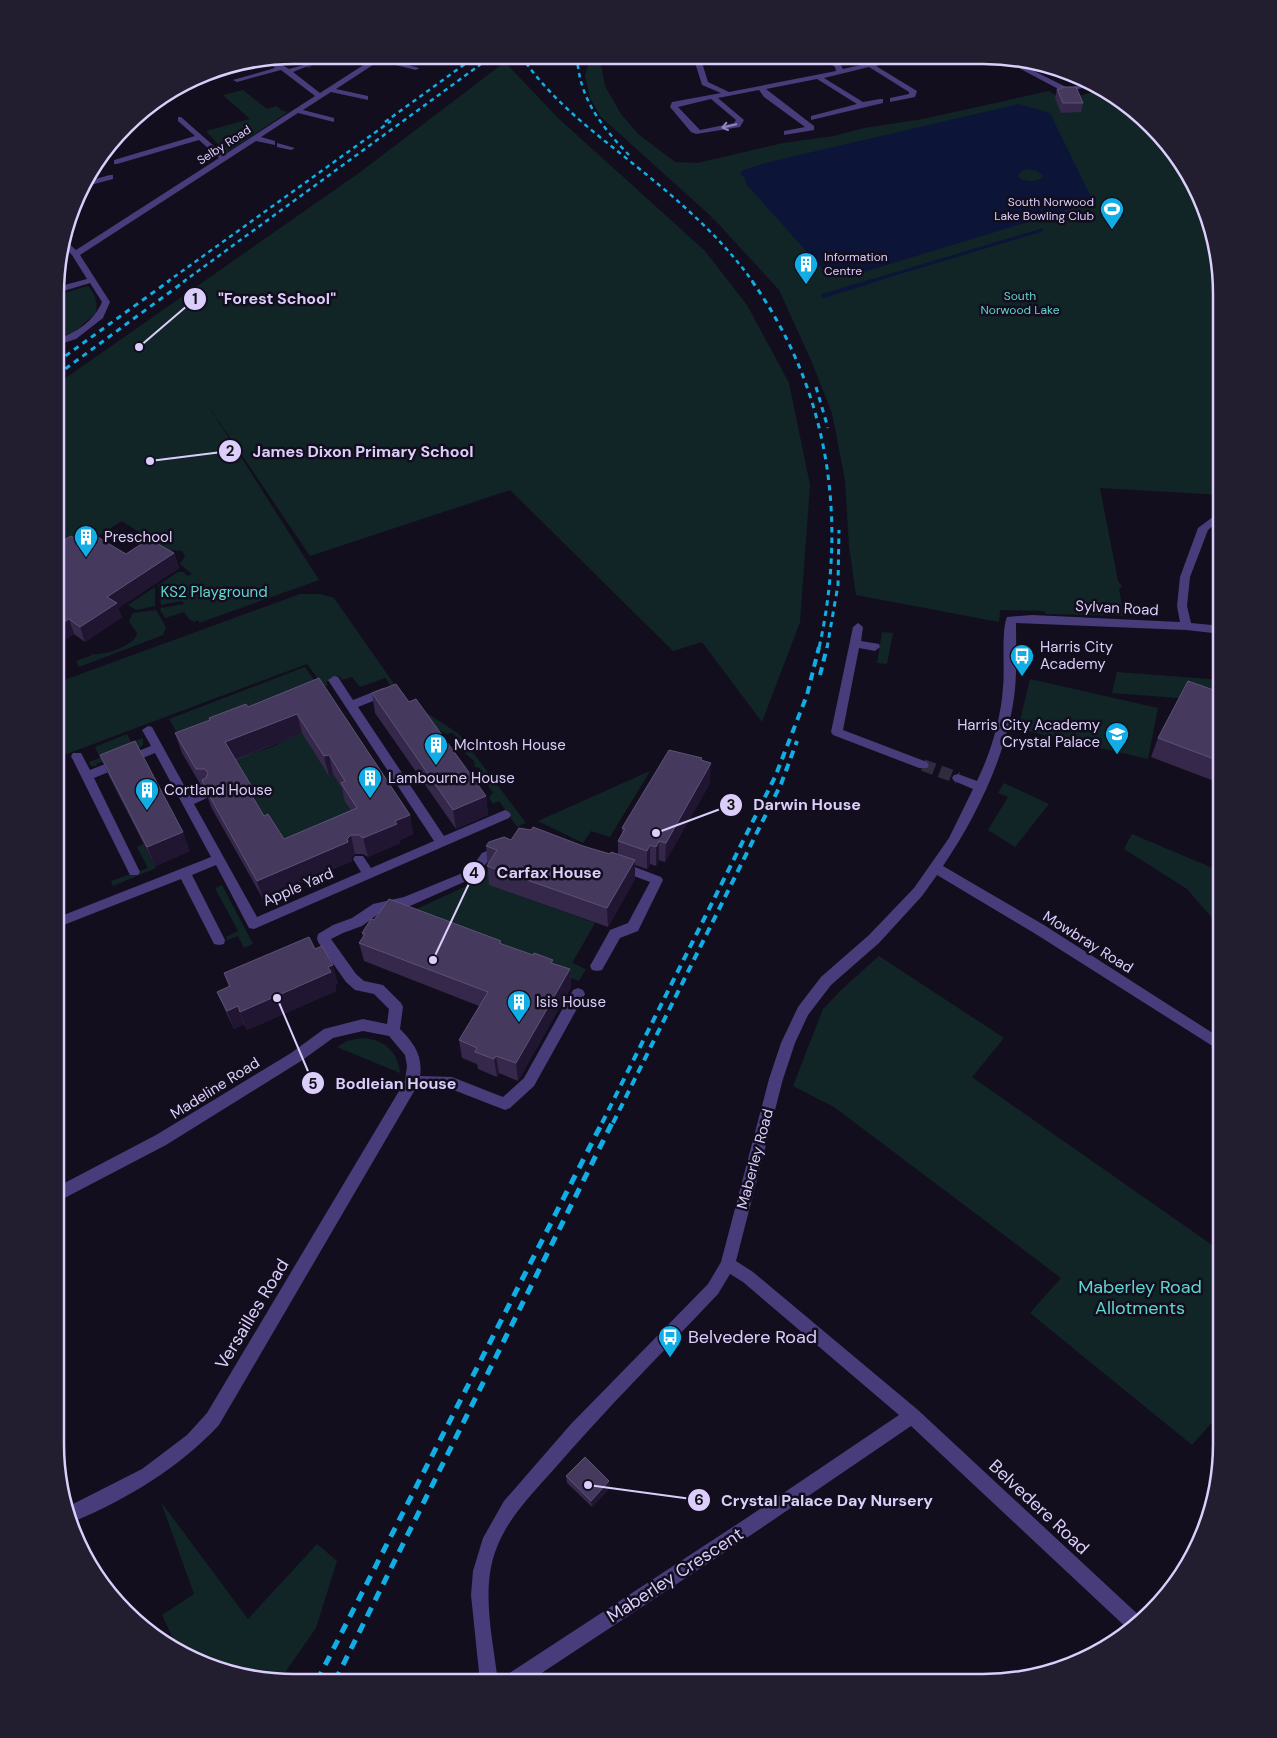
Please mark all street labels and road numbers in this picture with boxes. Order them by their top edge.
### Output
street label: Selby Road [194,122,254,168]
street label: Sylvan Road [1075,596,1159,620]
street label: Apple Yard [260,863,336,911]
street label: Mowbray Road [1039,906,1137,978]
street label: Madeline Road [167,1053,263,1123]
street label: Maberley Road [732,1107,778,1211]
street label: Versailles Road [210,1254,294,1374]
street label: Belvedere Road [984,1454,1094,1560]
street label: Maberley Crescent [602,1522,748,1628]

